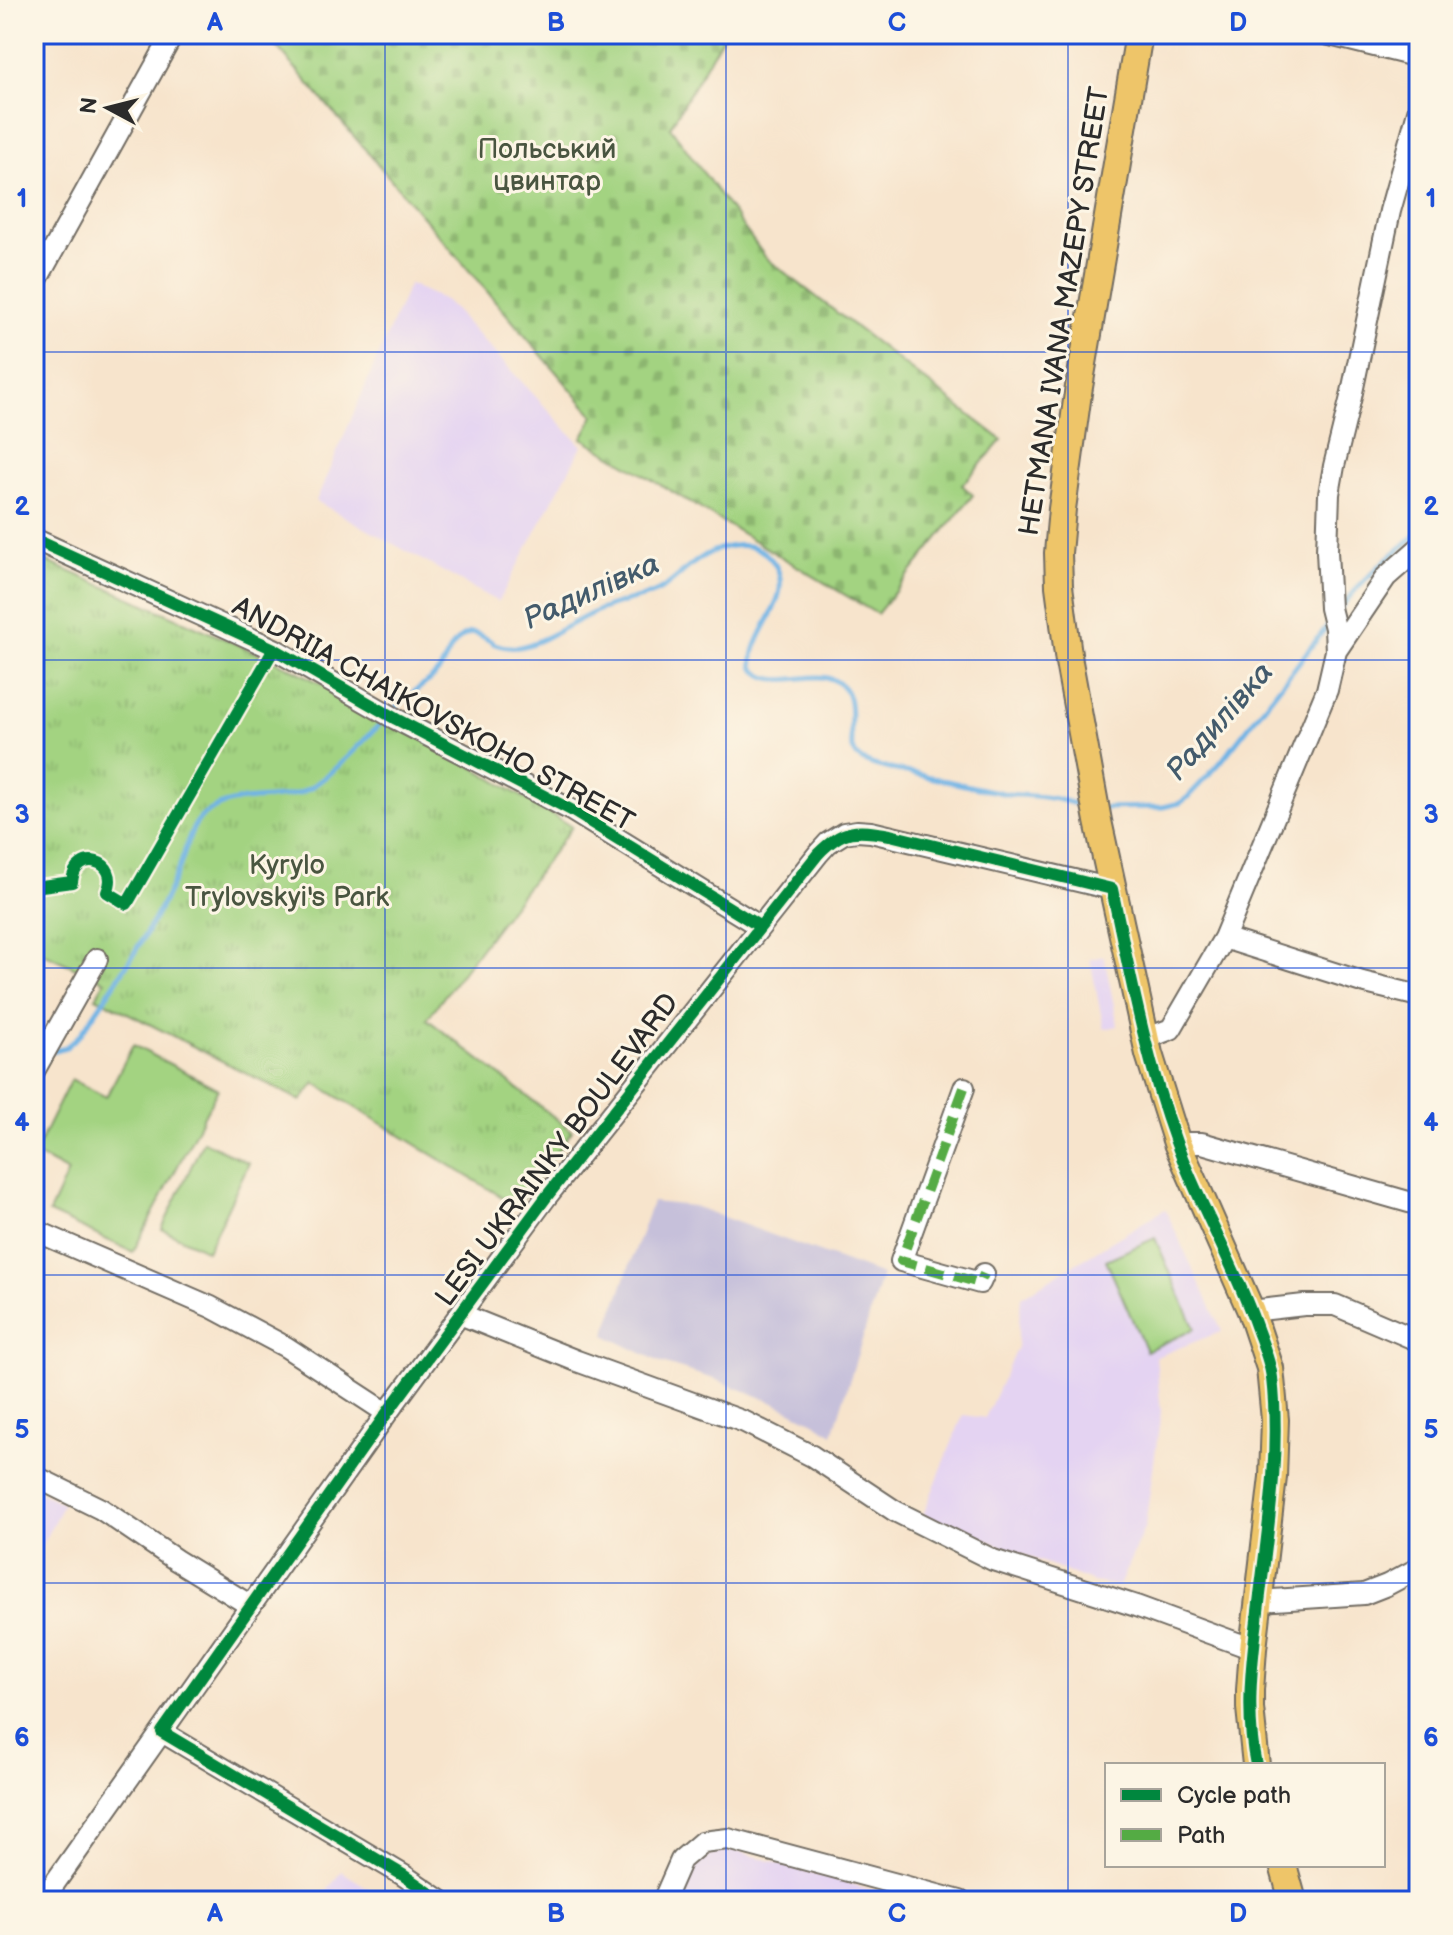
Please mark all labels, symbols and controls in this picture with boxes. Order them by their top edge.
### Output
text: A [206,8,223,39]
text: B [547,8,565,39]
text: C [888,8,906,39]
text: D [1229,8,1247,39]
north arrow [68,68,148,148]
street label: HETMANA IVANA MAZEPY STREET [1013,84,1116,538]
text: N [75,96,104,116]
park label: Польський цвинтар [477,133,617,198]
text: 1 [17,184,27,215]
text: 1 [1426,184,1436,215]
text: 2 [14,492,30,523]
text: 2 [1423,492,1439,523]
water label: Радилівка [518,546,665,638]
street label: ANDRIIA CHAIKOVSKOHO STREET [227,590,640,839]
water label: Радилівка [1158,655,1281,788]
text: 3 [14,800,30,831]
text: 3 [1423,800,1439,831]
park label: Kyrylo Trylovskyi's Park [185,849,389,914]
street label: LESI UKRAINKY BOULEVARD [429,987,686,1313]
text: 4 [14,1108,30,1139]
text: 4 [1423,1108,1439,1139]
text: 5 [14,1415,30,1446]
text: 5 [1423,1415,1439,1446]
text: 6 [14,1723,30,1754]
text: 6 [1423,1723,1439,1754]
legend [1105,1763,1385,1867]
text: Cycle path [1177,1781,1291,1810]
text: Path [1177,1821,1225,1850]
text: A [206,1899,223,1930]
text: B [547,1899,565,1930]
text: C [888,1899,906,1930]
text: D [1229,1899,1247,1930]

